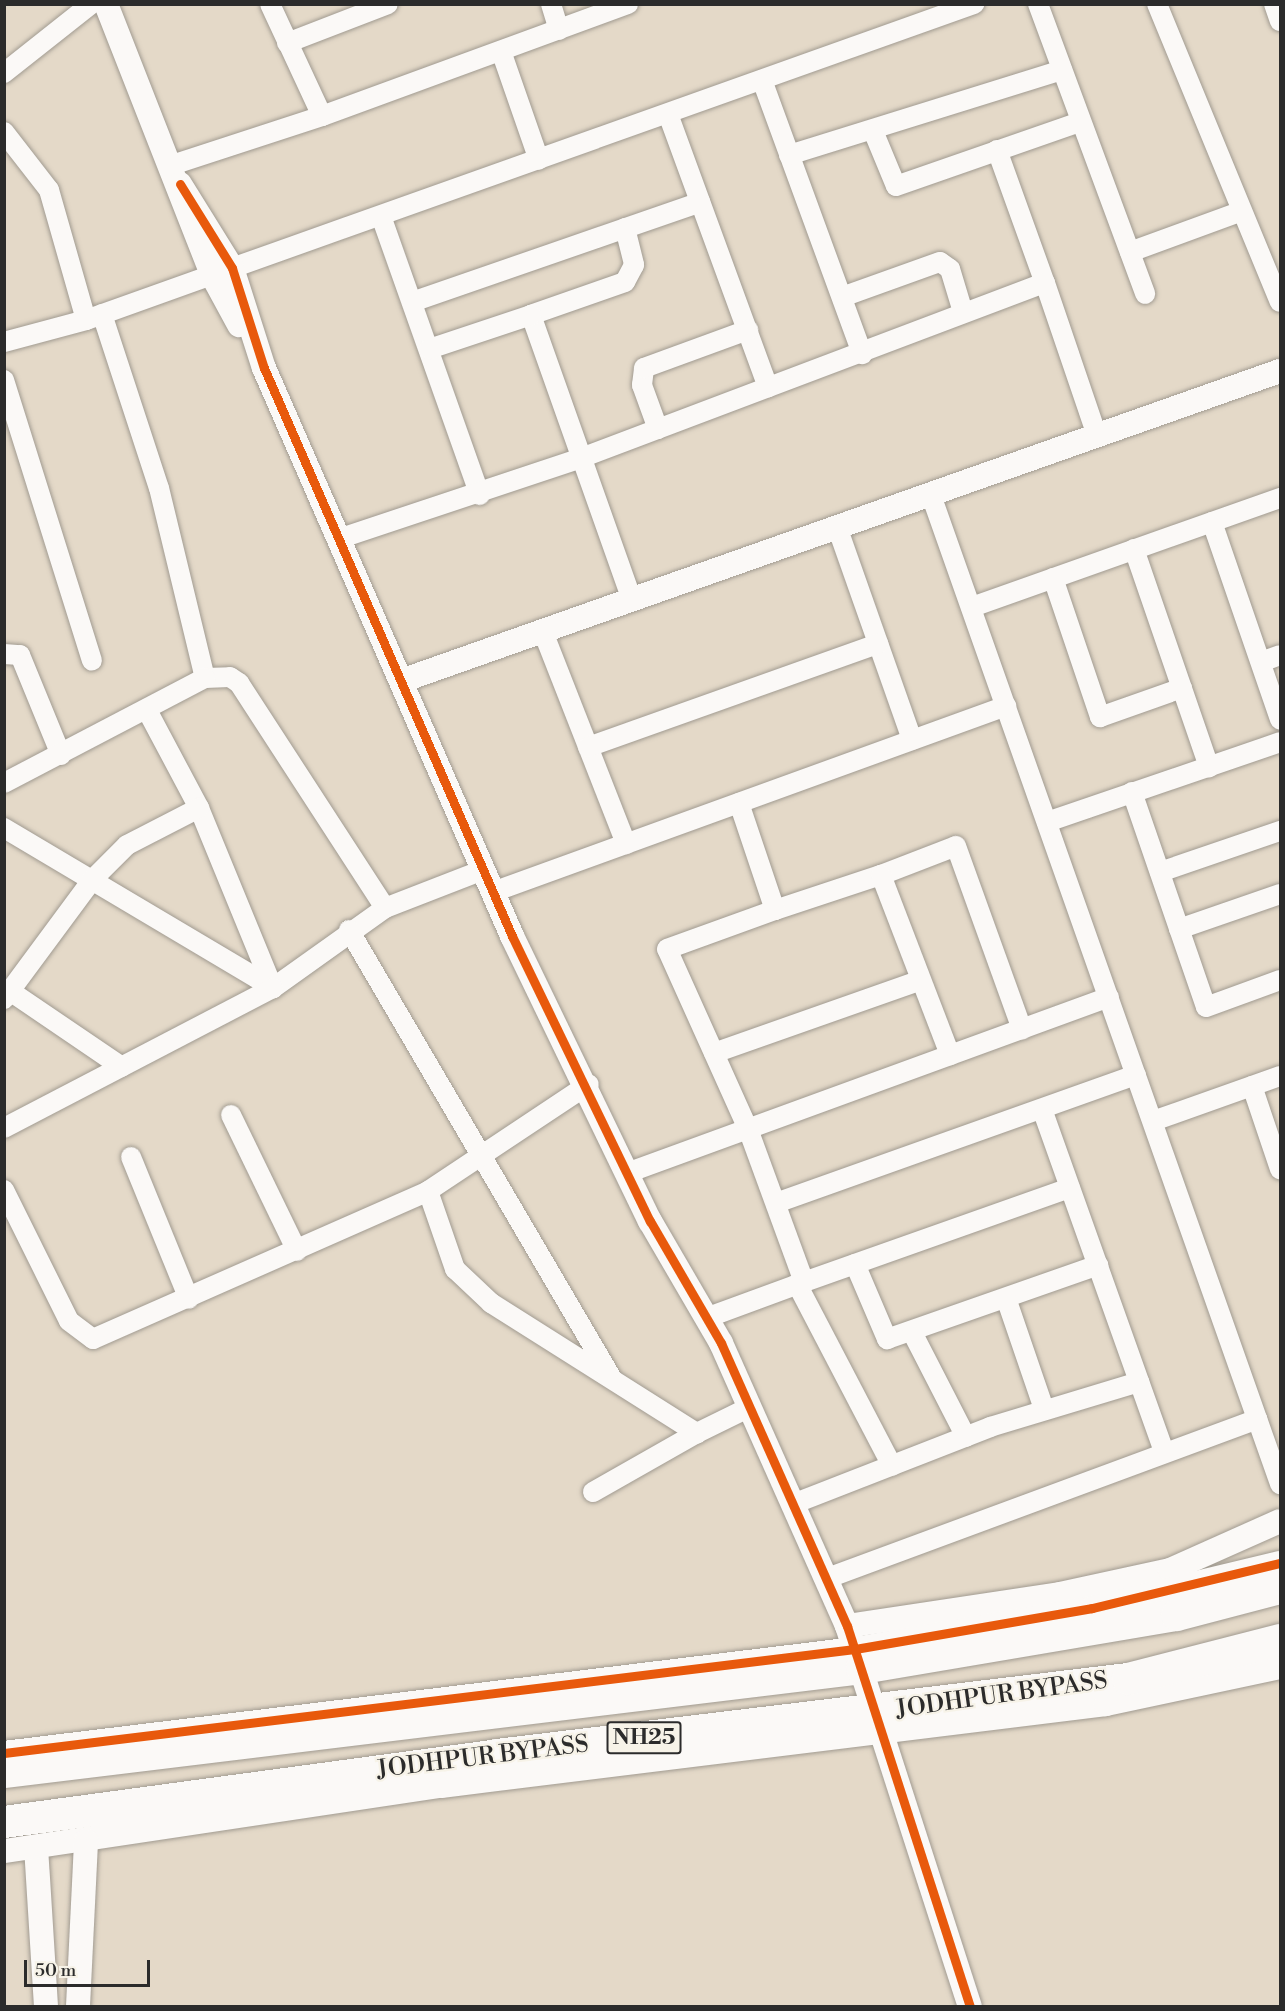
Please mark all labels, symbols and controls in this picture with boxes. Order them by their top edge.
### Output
street label: JODHPUR BYPASS [894,1667,1110,1725]
road number: NH25 [606,1719,682,1757]
street label: JODHPUR BYPASS [375,1731,591,1785]
scale bar [27,1948,153,1986]
text: 50 m [35,1959,76,1982]

